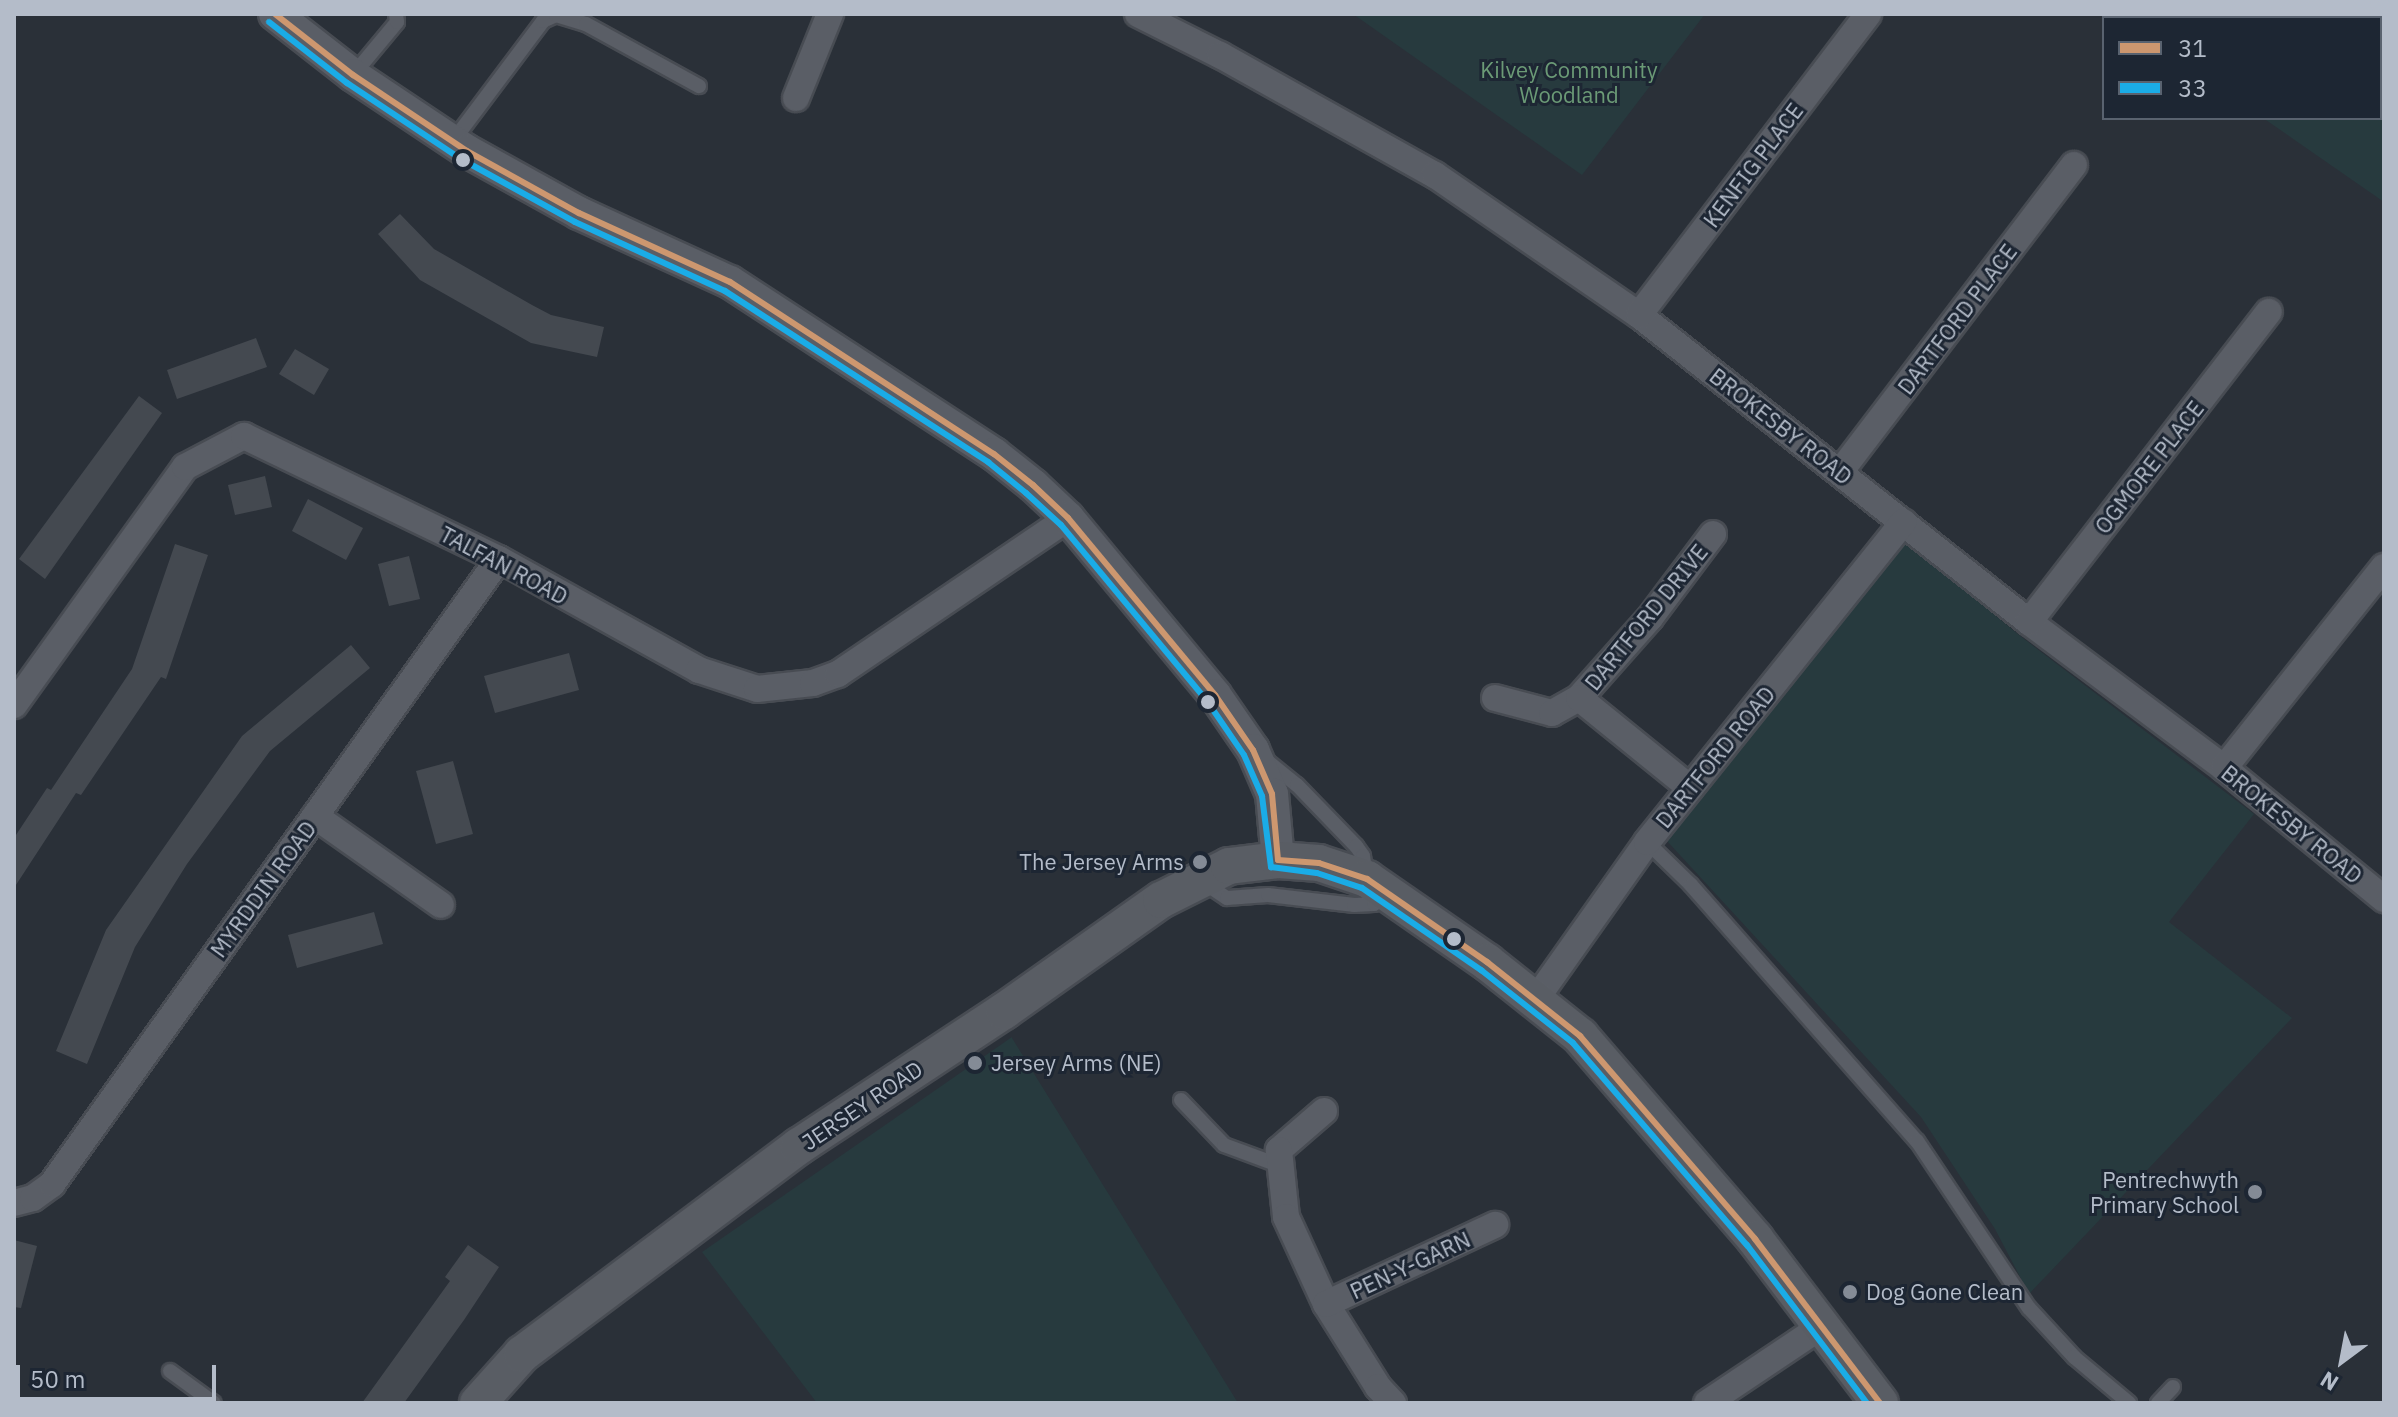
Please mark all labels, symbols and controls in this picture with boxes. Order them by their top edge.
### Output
legend [2102,16,2382,120]
text: 31 [2178,32,2207,64]
park label: Kilvey Community Woodland [1480,56,1658,108]
text: 33 [2178,72,2207,104]
street label: KENFIG PLACE [1698,98,1808,232]
unlabelled marker [455,152,471,168]
street label: DARTFORD PLACE [1892,239,2022,399]
street label: BROKESBY ROAD [1705,362,1857,490]
street label: OGMORE PLACE [2089,395,2209,539]
street label: TALFAN ROAD [436,520,572,610]
street label: DARTFORD DRIVE [1579,539,1713,695]
street label: DARTFORD ROAD [1650,681,1780,833]
unlabelled marker [1200,694,1216,710]
street label: BROKESBY ROAD [2216,759,2368,889]
street label: MYRDDIN ROAD [205,816,321,962]
place label: The Jersey Arms [1019,849,1184,875]
marker: The Jersey Arms [1191,853,1209,871]
unlabelled marker [1446,931,1462,947]
place label: Jersey Arms (NE) [991,1050,1162,1076]
marker: Jersey Arms (NE) [966,1054,984,1072]
street label: JERSEY ROAD [797,1055,927,1155]
place label: Pentrechwyth Primary School [2090,1166,2239,1218]
marker: Pentrechwyth Primary School [2246,1183,2264,1201]
street label: PEN-Y-GARN [1346,1226,1474,1304]
place label: Dog Gone Clean [1866,1279,2023,1305]
marker: Dog Gone Clean [1841,1283,1859,1301]
north arrow [2302,1321,2382,1401]
scale bar [20,1349,220,1399]
text: 50 m [30,1363,85,1395]
text: N [2315,1365,2343,1398]

